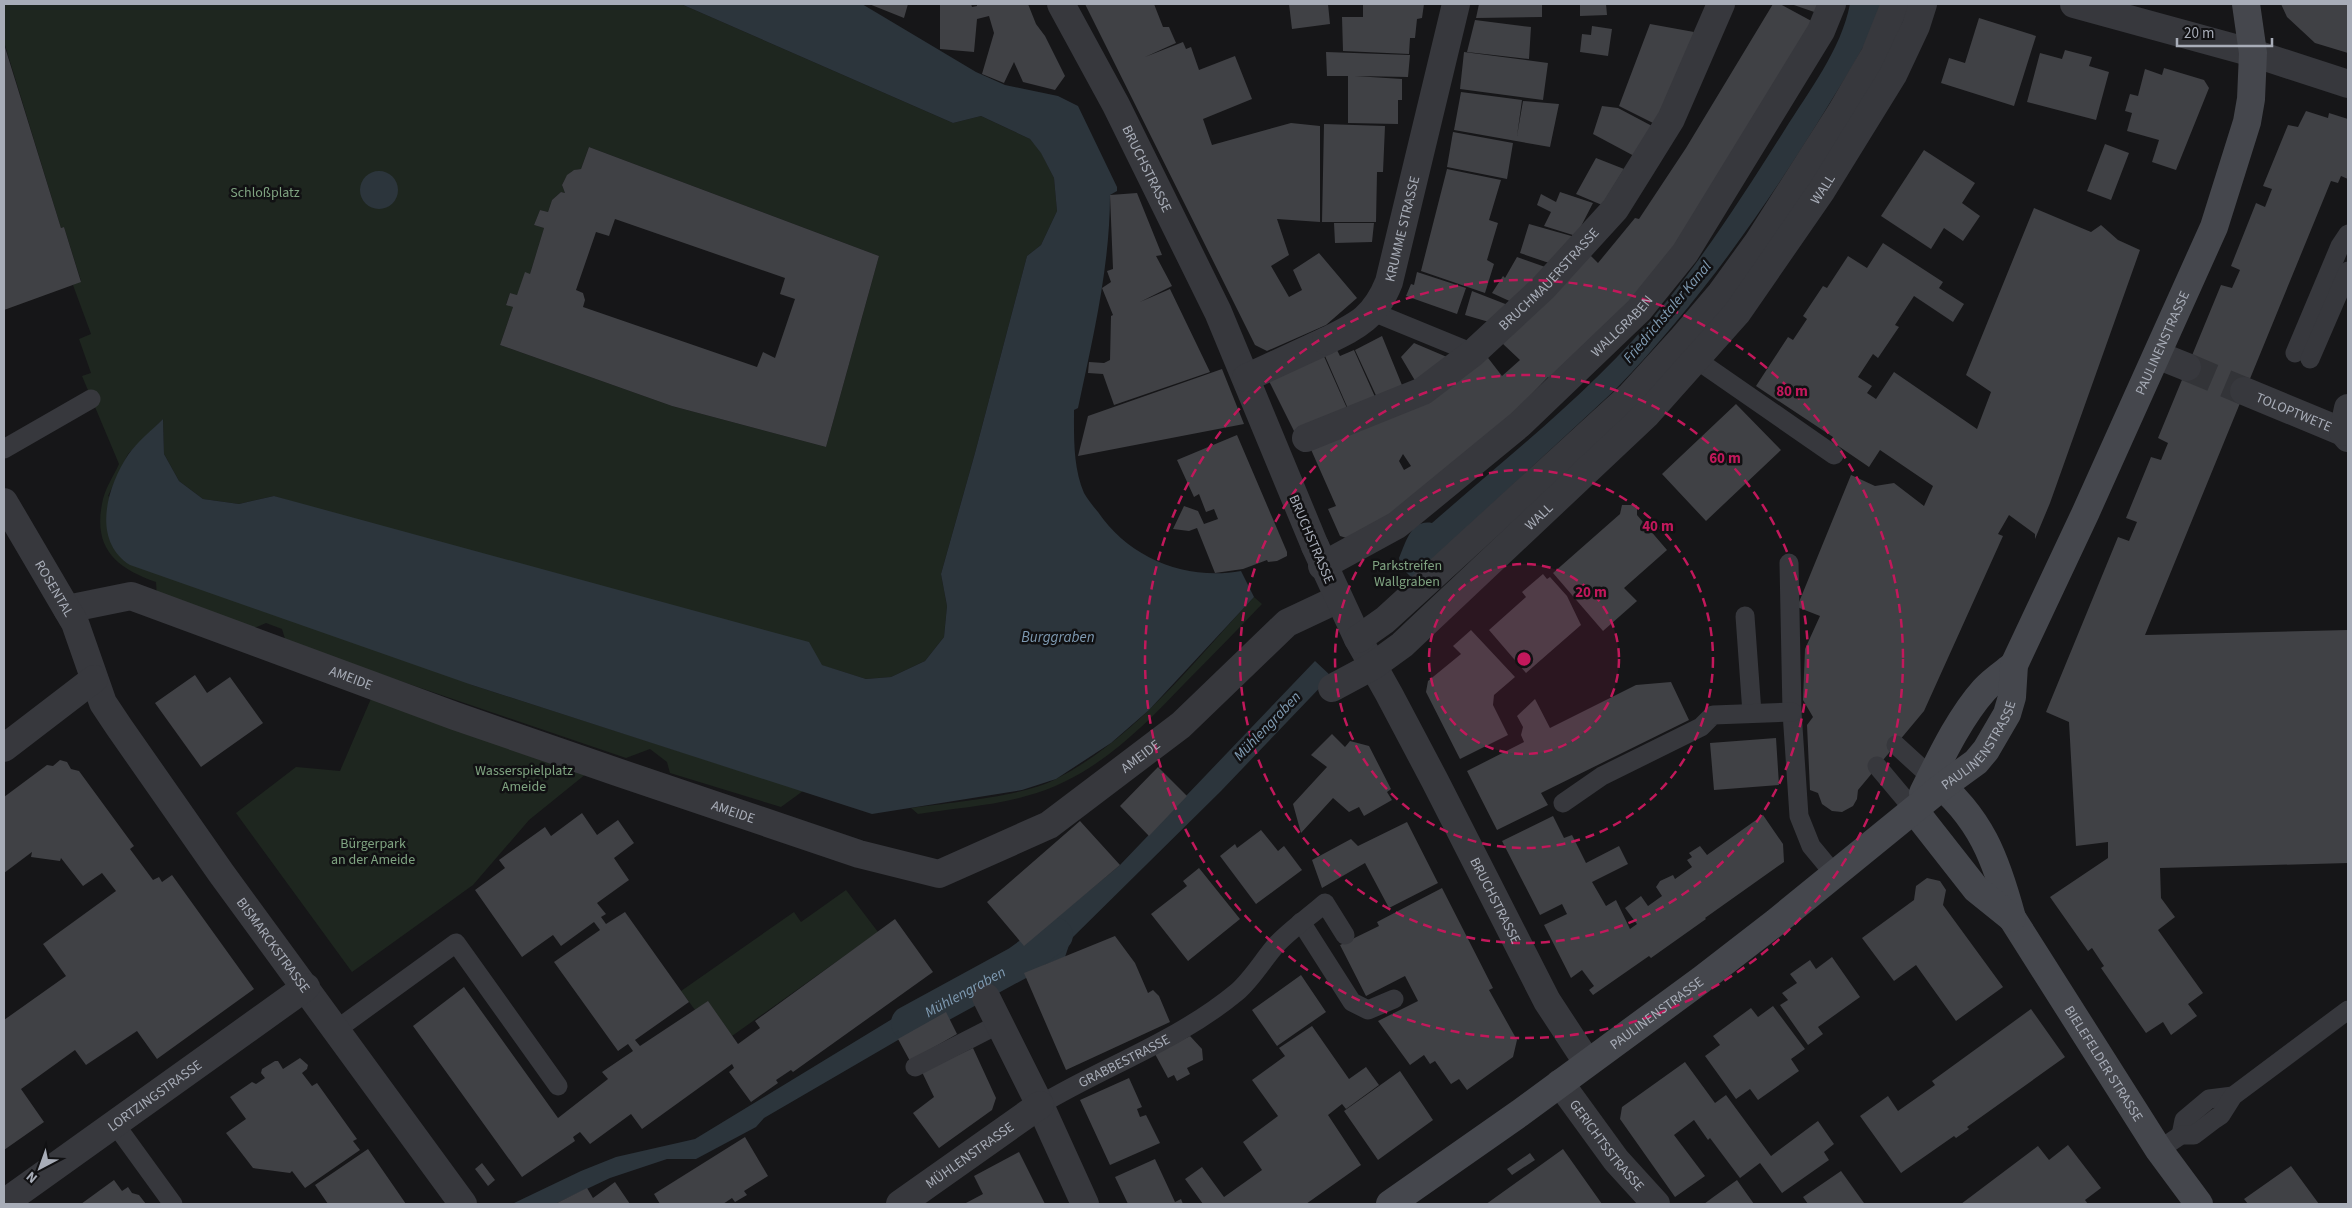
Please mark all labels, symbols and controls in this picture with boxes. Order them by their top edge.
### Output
scale bar [2177,15,2272,47]
text: 20 m [2184,23,2214,44]
street label: BRUCHSTRASSE [1117,122,1176,216]
street label: WALL [1806,170,1841,209]
street label: KRUMME STRASSE [1380,174,1425,284]
park label: Schloßplatz [230,183,300,203]
street label: BRUCHMAUERSTRASSE [1495,224,1604,335]
water label: Friedrichstaler Kanal [1618,257,1717,368]
street label: PAULINENSTRASSE [2131,288,2195,398]
street label: WALLGRABEN [1587,291,1658,362]
text: 80 m [1776,381,1808,402]
street label: TOLOPTWETE [2252,388,2335,437]
text: 60 m [1709,448,1741,469]
street label: BRUCHSTRASSE [1283,492,1339,587]
street label: WALL [1521,499,1558,535]
text: 40 m [1642,516,1674,537]
park label: Parkstreifen Wallgraben [1372,556,1442,592]
street label: ROSENTAL [29,557,78,621]
text: 20 m [1575,582,1607,603]
water label: Burggraben [1021,627,1095,648]
centre of rings [1515,650,1533,668]
street label: AMEIDE [326,661,375,696]
water label: Mühlengraben [1229,687,1306,766]
street label: PAULINENSTRASSE [1937,699,2021,795]
street label: AMEIDE [1117,735,1165,778]
park label: Wasserspielplatz Ameide [475,761,573,797]
street label: AMEIDE [708,796,757,829]
park label: Bürgerpark an der Ameide [331,834,415,870]
street label: BRUCHSTRASSE [1464,854,1525,948]
street label: BISMARCKSTRASSE [231,894,314,997]
water label: Mühlengraben [921,962,1010,1023]
street label: PAULINENSTRASSE [1606,972,1708,1055]
street label: BIELEFELDER STRASSE [2059,1002,2148,1126]
street label: GRABBESTRASSE [1075,1030,1174,1093]
street label: LORTZINGSTRASSE [104,1056,206,1137]
street label: GERICHTSSTRASSE [1564,1096,1649,1196]
street label: MÜHLENSTRASSE [922,1118,1018,1194]
north arrow [15,1143,65,1193]
text: N [22,1166,42,1188]

